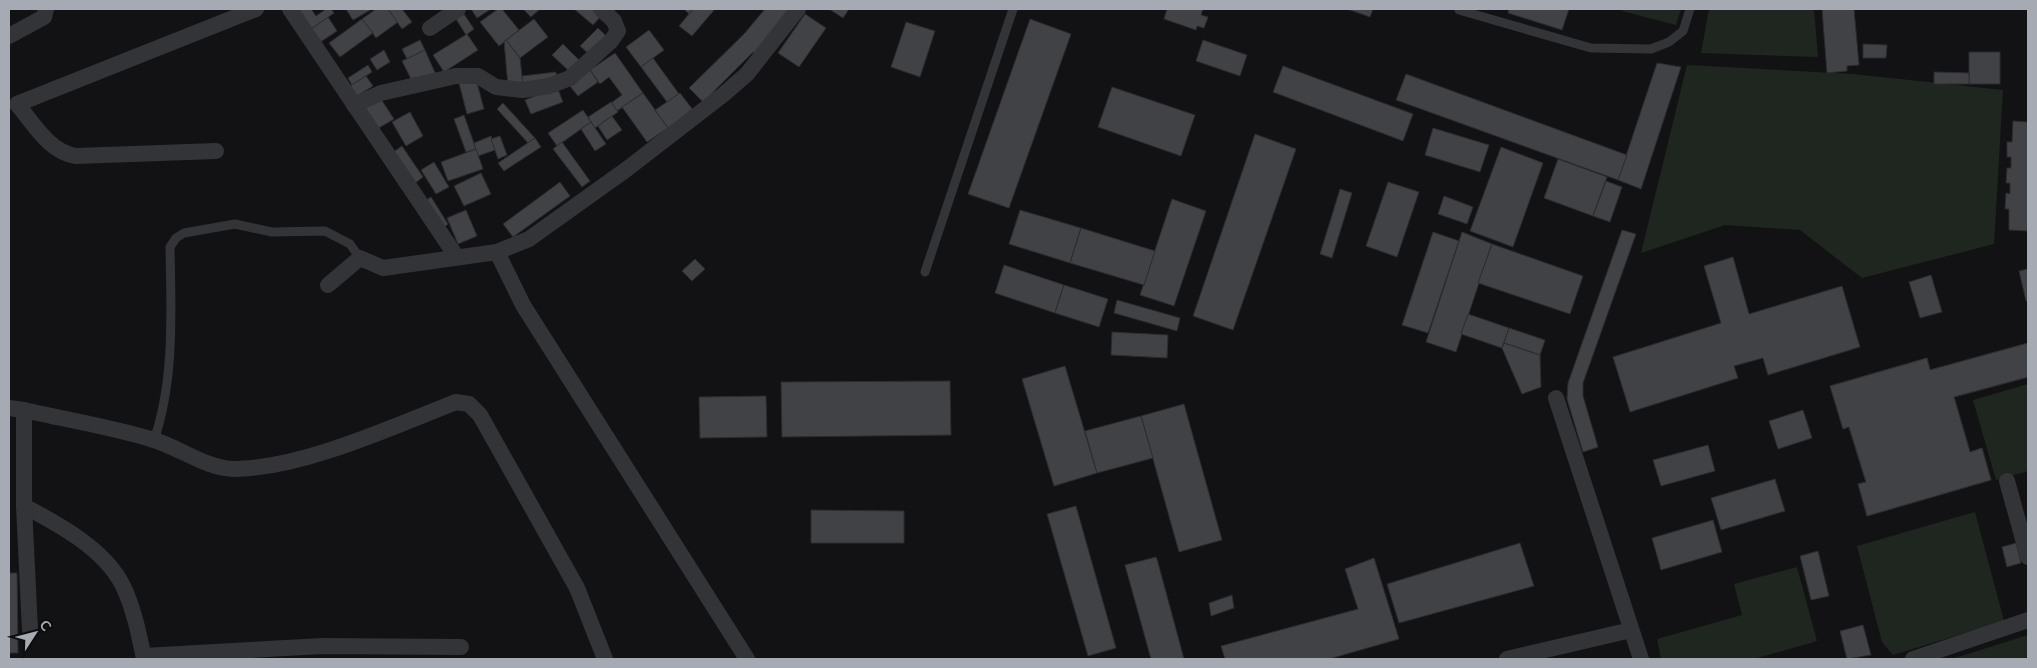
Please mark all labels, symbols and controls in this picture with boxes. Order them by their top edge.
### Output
north arrow [10,608,60,658]
text: С [35,616,56,635]

